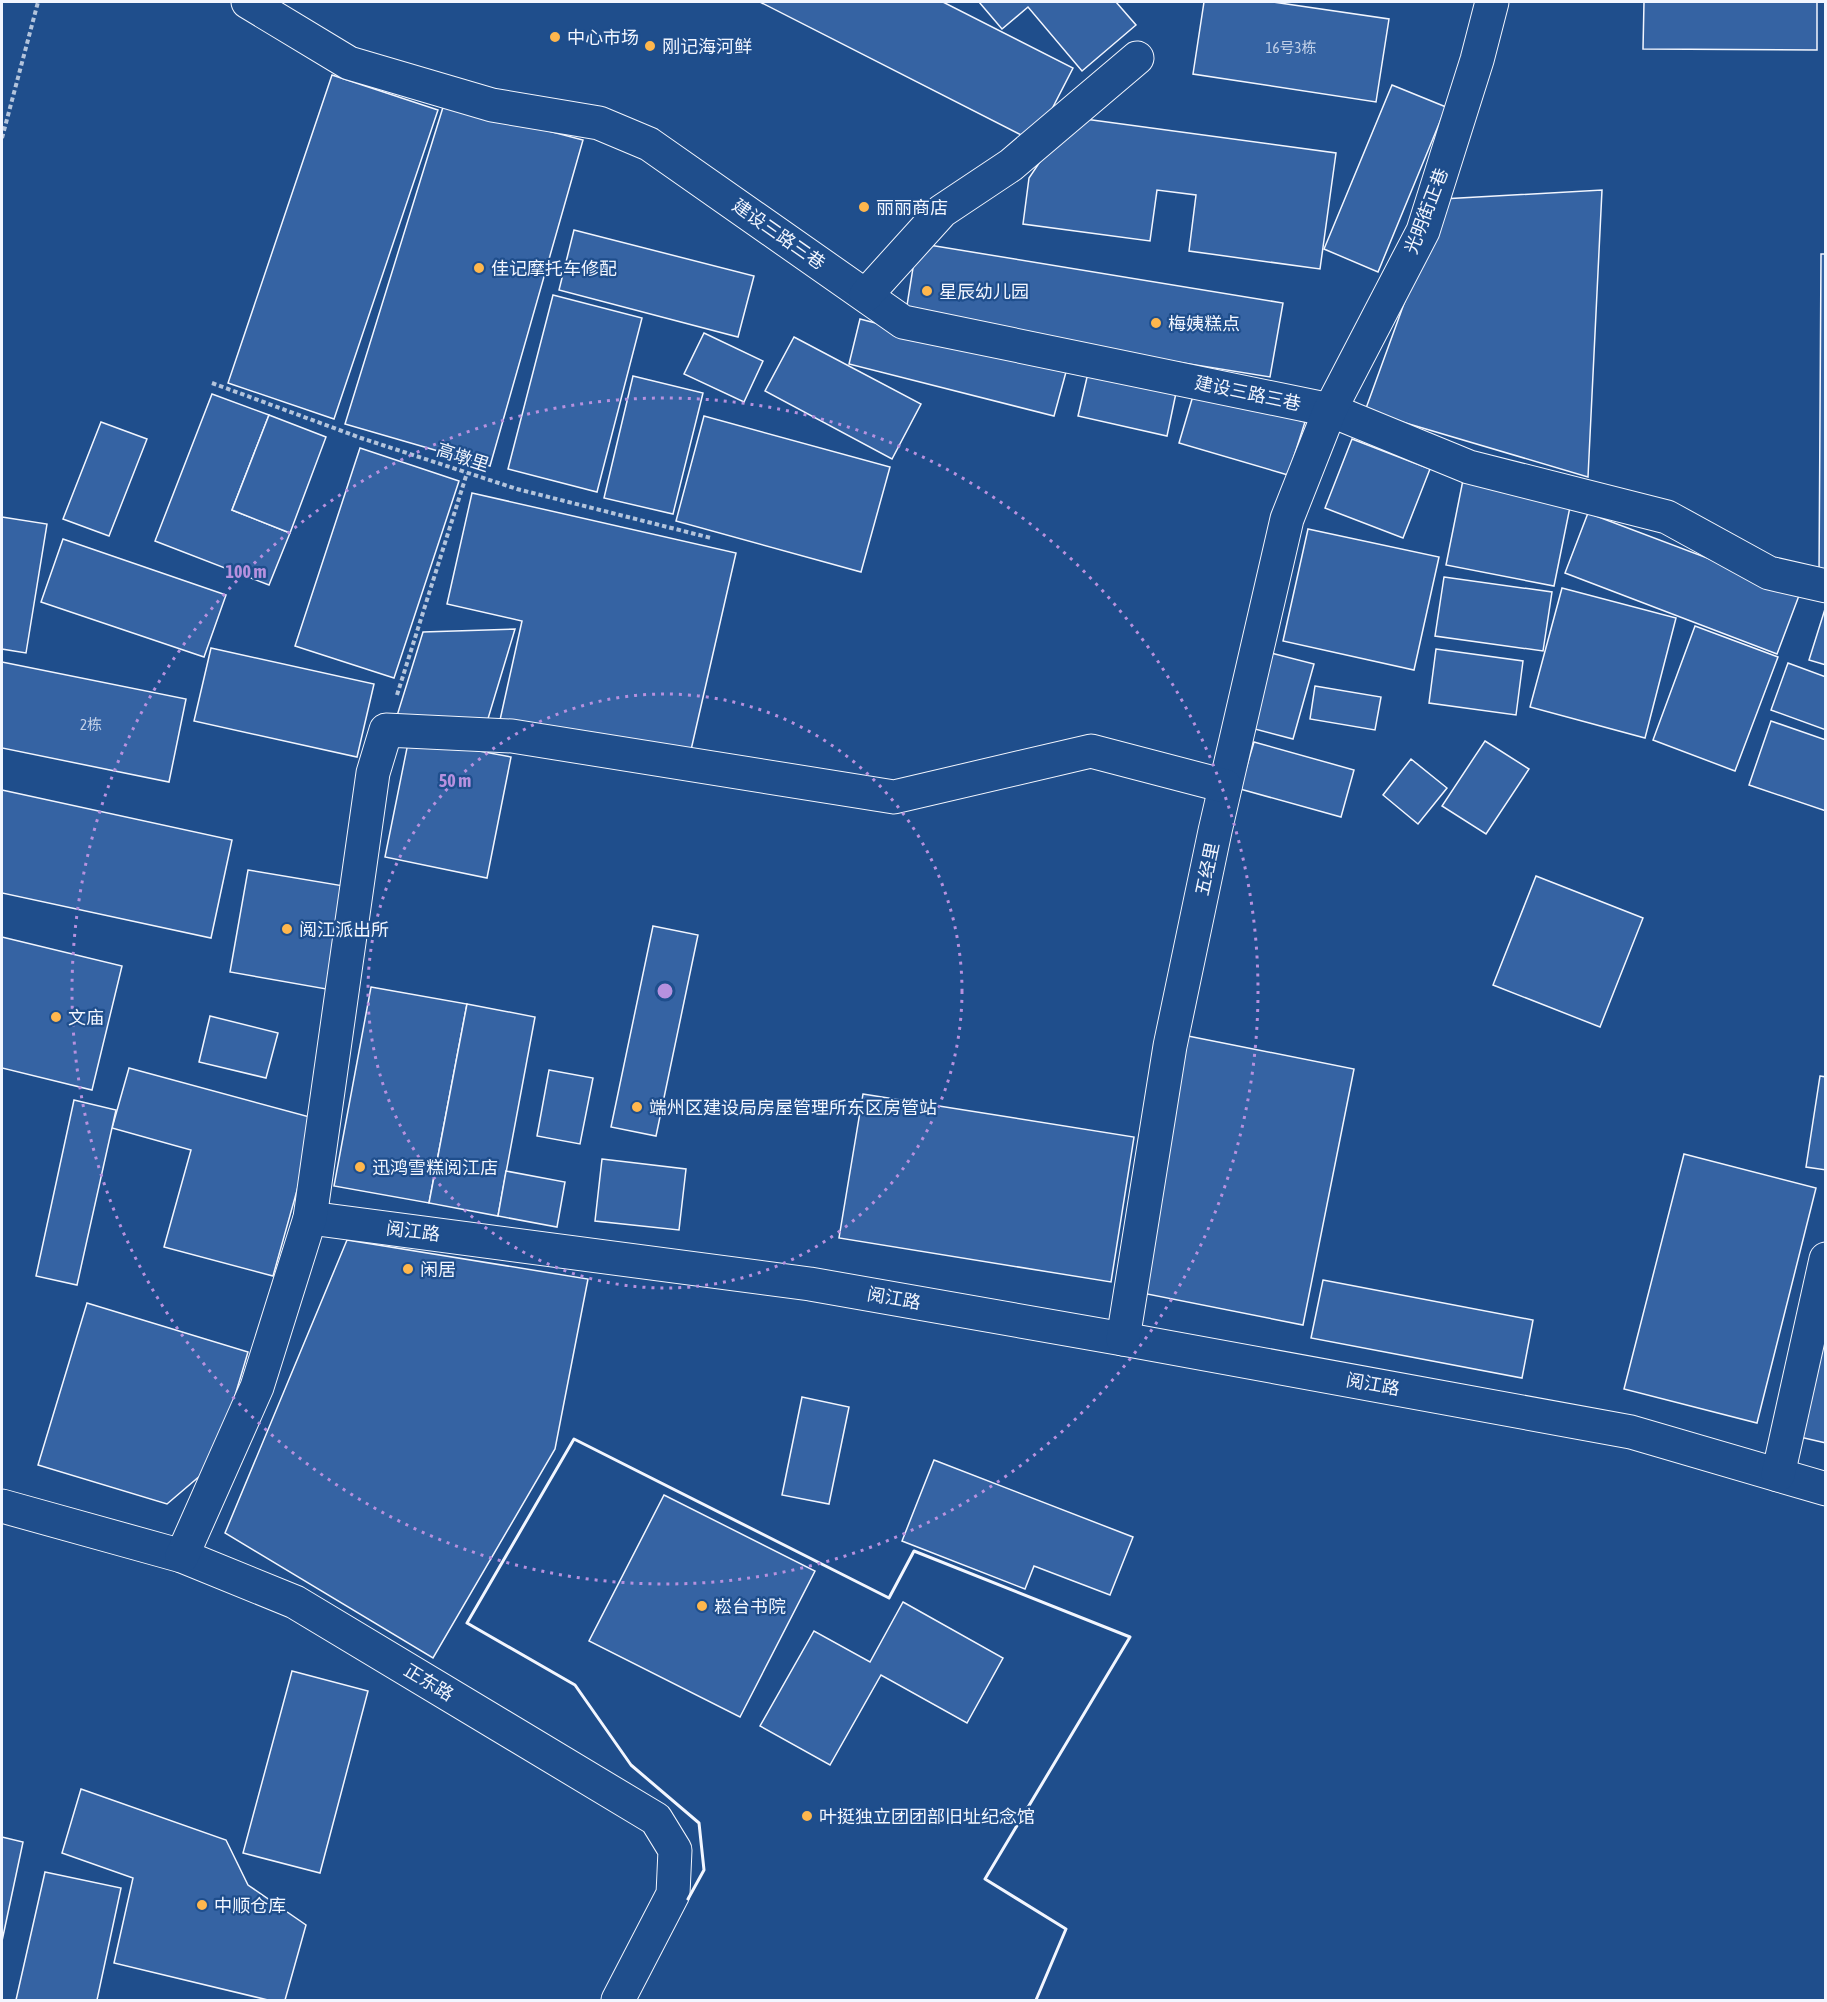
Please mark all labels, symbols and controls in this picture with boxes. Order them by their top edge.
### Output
place label: 中心市场 [567,27,639,48]
marker: 中心市场 [548,30,562,44]
place label: 刚记海河鲜 [662,36,752,57]
marker: 刚记海河鲜 [643,39,657,53]
house number: 16号3栋 [1265,39,1317,56]
street label: 光明街正巷 [1400,165,1452,257]
street label: 建设三路三巷 [729,194,829,274]
place label: 丽丽商店 [876,197,948,218]
marker: 丽丽商店 [857,200,871,214]
place label: 佳记摩托车修配 [491,258,617,279]
marker: 佳记摩托车修配 [472,261,486,275]
place label: 星辰幼儿园 [939,281,1029,302]
marker: 星辰幼儿园 [920,284,934,298]
place label: 梅姨糕点 [1168,313,1240,334]
marker: 梅姨糕点 [1149,316,1163,330]
street label: 建设三路三巷 [1193,372,1303,414]
street label: 高墩里 [434,439,492,475]
text: 100 m [226,561,266,582]
house number: 2栋 [80,716,102,733]
text: 50 m [439,770,471,791]
street label: 五经里 [1191,840,1223,898]
place label: 阅江派出所 [299,919,389,940]
marker: 阅江派出所 [280,922,294,936]
centre of rings [655,981,675,1001]
place label: 文庙 [68,1007,104,1028]
marker: 文庙 [49,1010,63,1024]
place label: 端州区建设局房屋管理所东区房管站 [649,1097,937,1118]
marker: 端州区建设局房屋管理所东区房管站 [630,1100,644,1114]
place label: 迅鸿雪糕阅江店 [372,1157,498,1178]
marker: 迅鸿雪糕阅江店 [353,1160,367,1174]
street label: 阅江路 [385,1217,441,1245]
place label: 闲居 [420,1259,456,1280]
marker: 闲居 [401,1262,415,1276]
street label: 阅江路 [866,1283,922,1313]
street label: 阅江路 [1345,1369,1401,1399]
place label: 崧台书院 [714,1596,786,1617]
marker: 崧台书院 [695,1599,709,1613]
street label: 正东路 [400,1659,458,1705]
place label: 叶挺独立团团部旧址纪念馆 [819,1806,1035,1827]
marker: 叶挺独立团团部旧址纪念馆 [800,1809,814,1823]
place label: 中顺仓库 [214,1895,286,1916]
marker: 中顺仓库 [195,1898,209,1912]

